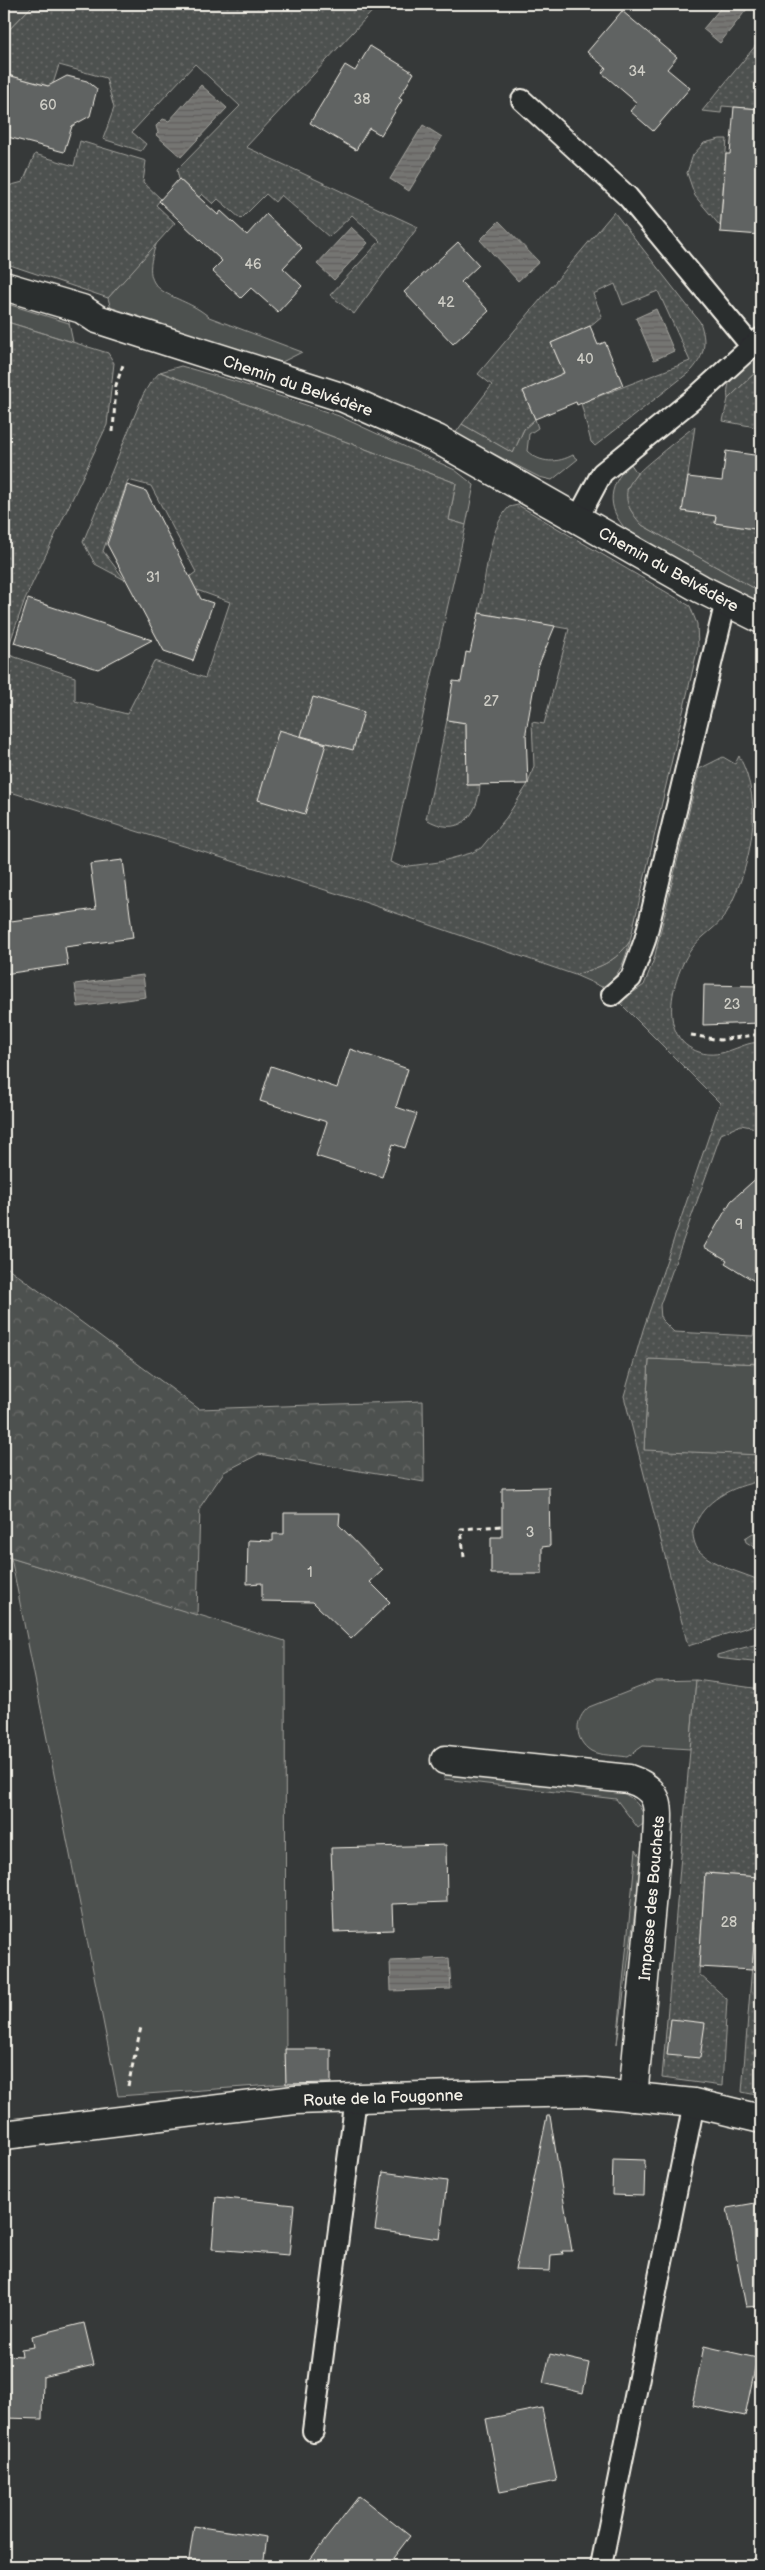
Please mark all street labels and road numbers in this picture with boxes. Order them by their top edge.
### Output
street label: Chemin du Belvédère [220,352,375,421]
street label: Chemin du Belvédère [595,524,742,617]
street label: Impasse des Bouchets [636,1815,669,1981]
street label: Route de la Fougonne [303,2086,464,2111]

